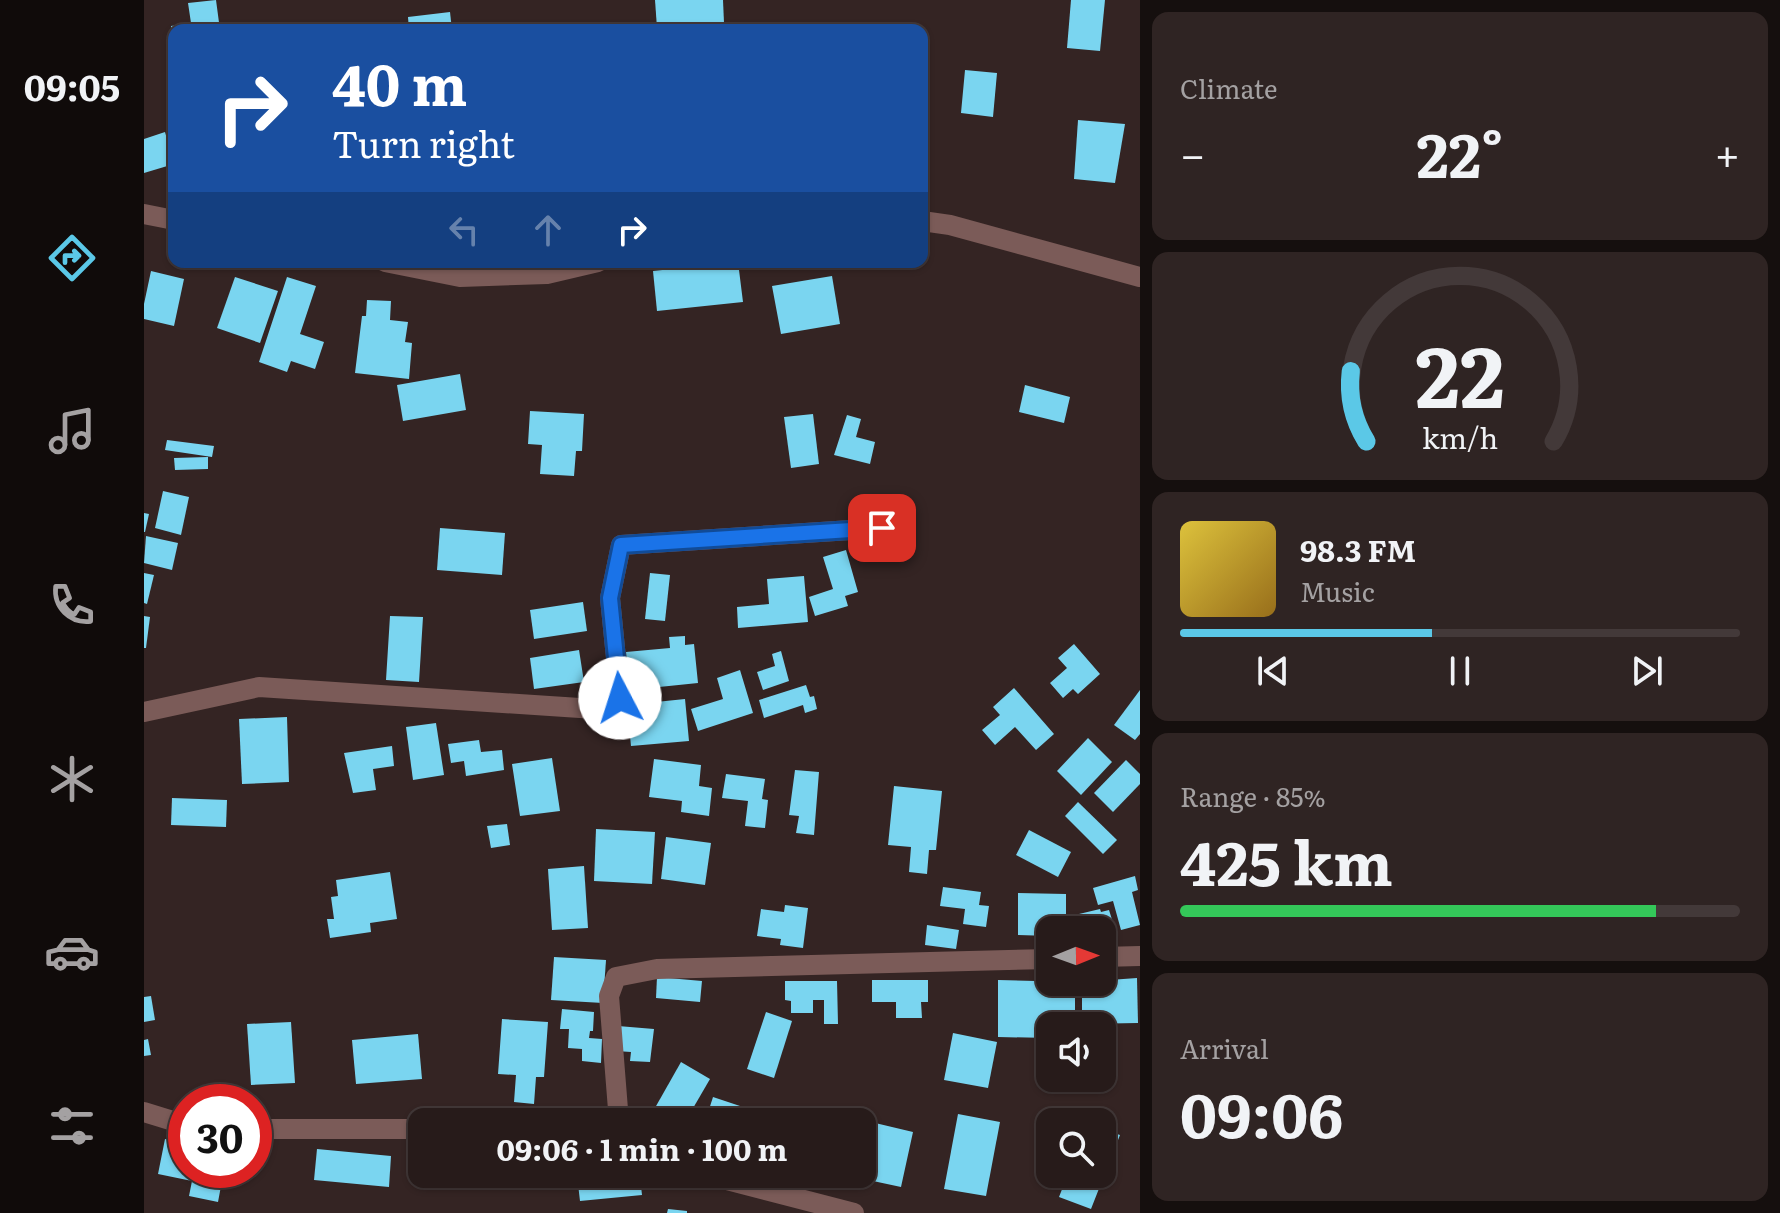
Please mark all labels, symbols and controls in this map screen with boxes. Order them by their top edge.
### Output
text: 40 m [332,40,467,123]
icon: right [200,56,304,160]
text: 09:05 [24,59,120,112]
text: Climate [1180,68,1278,107]
text: 22° [1417,107,1503,196]
text: Turn right [332,116,515,169]
text: − [1180,119,1206,185]
text: + [1714,119,1740,185]
icon: left [442,208,486,252]
icon: ahead [526,208,570,252]
icon: right [610,208,654,252]
icon: directions [44,230,100,286]
text: 22 [1415,310,1505,434]
icon: music [44,403,100,459]
text: km/h [1422,415,1498,458]
pin [848,494,916,562]
icon: arrive [860,506,904,550]
text: 98.3 FM [1300,527,1416,571]
text: Music [1300,571,1375,610]
icon: phone [44,577,100,633]
icon: previous [1251,649,1295,693]
icon: pause [1438,649,1482,693]
icon: next [1625,649,1669,693]
position arrow [578,656,662,740]
icon: climate [44,751,100,807]
text: Range · 85% [1180,776,1326,815]
text: 425 km [1180,815,1393,904]
north arrow [1036,916,1116,996]
map controls [1036,916,1116,1188]
icon: car [44,924,100,980]
button: sound [1036,1012,1116,1092]
text: Arrival [1180,1028,1269,1067]
text: 09:06 [1180,1067,1343,1156]
speed limit sign: 30 [168,1084,272,1188]
icon: filters [44,1098,100,1154]
button: search [1036,1108,1116,1188]
text: 09:06 · 1 min · 100 m [497,1126,787,1170]

